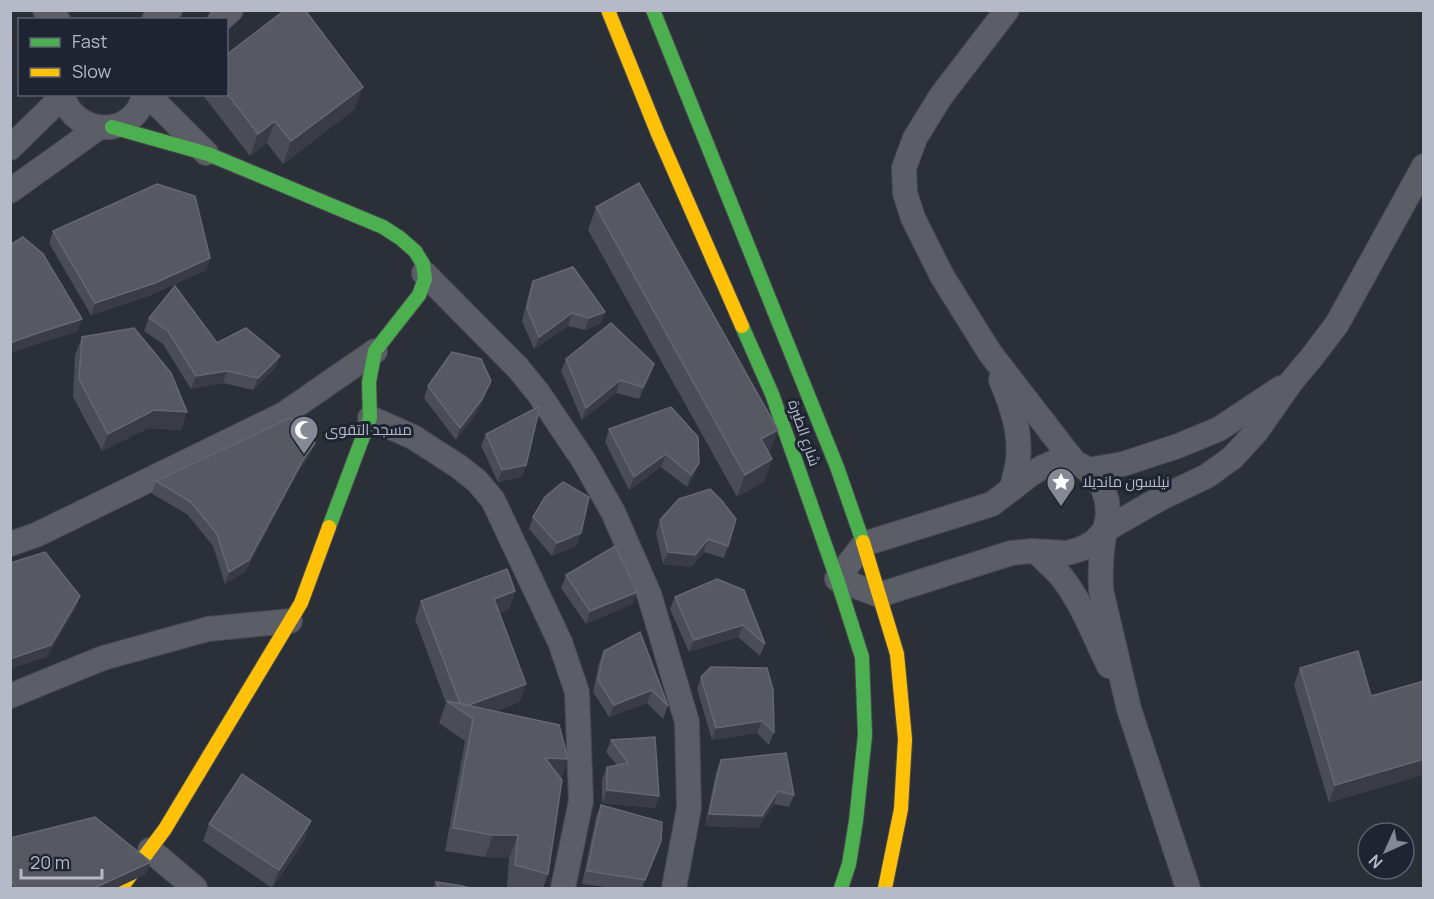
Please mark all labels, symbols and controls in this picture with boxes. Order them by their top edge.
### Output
legend [18,18,228,96]
text: Fast [72,29,107,53]
text: Slow [72,59,112,83]
street label: شارع الطيرة [782,397,826,469]
mosque icon: مسجد التقوى [288,414,320,456]
place label: مسجد التقوى [325,419,412,440]
place icon: نيلسون مانديلا [1045,466,1077,508]
place label: نيلسون مانديلا [1082,471,1170,492]
north arrow [1356,821,1416,881]
scale bar [21,842,102,880]
text: 20 m [30,850,70,874]
text: N [1364,850,1387,873]

